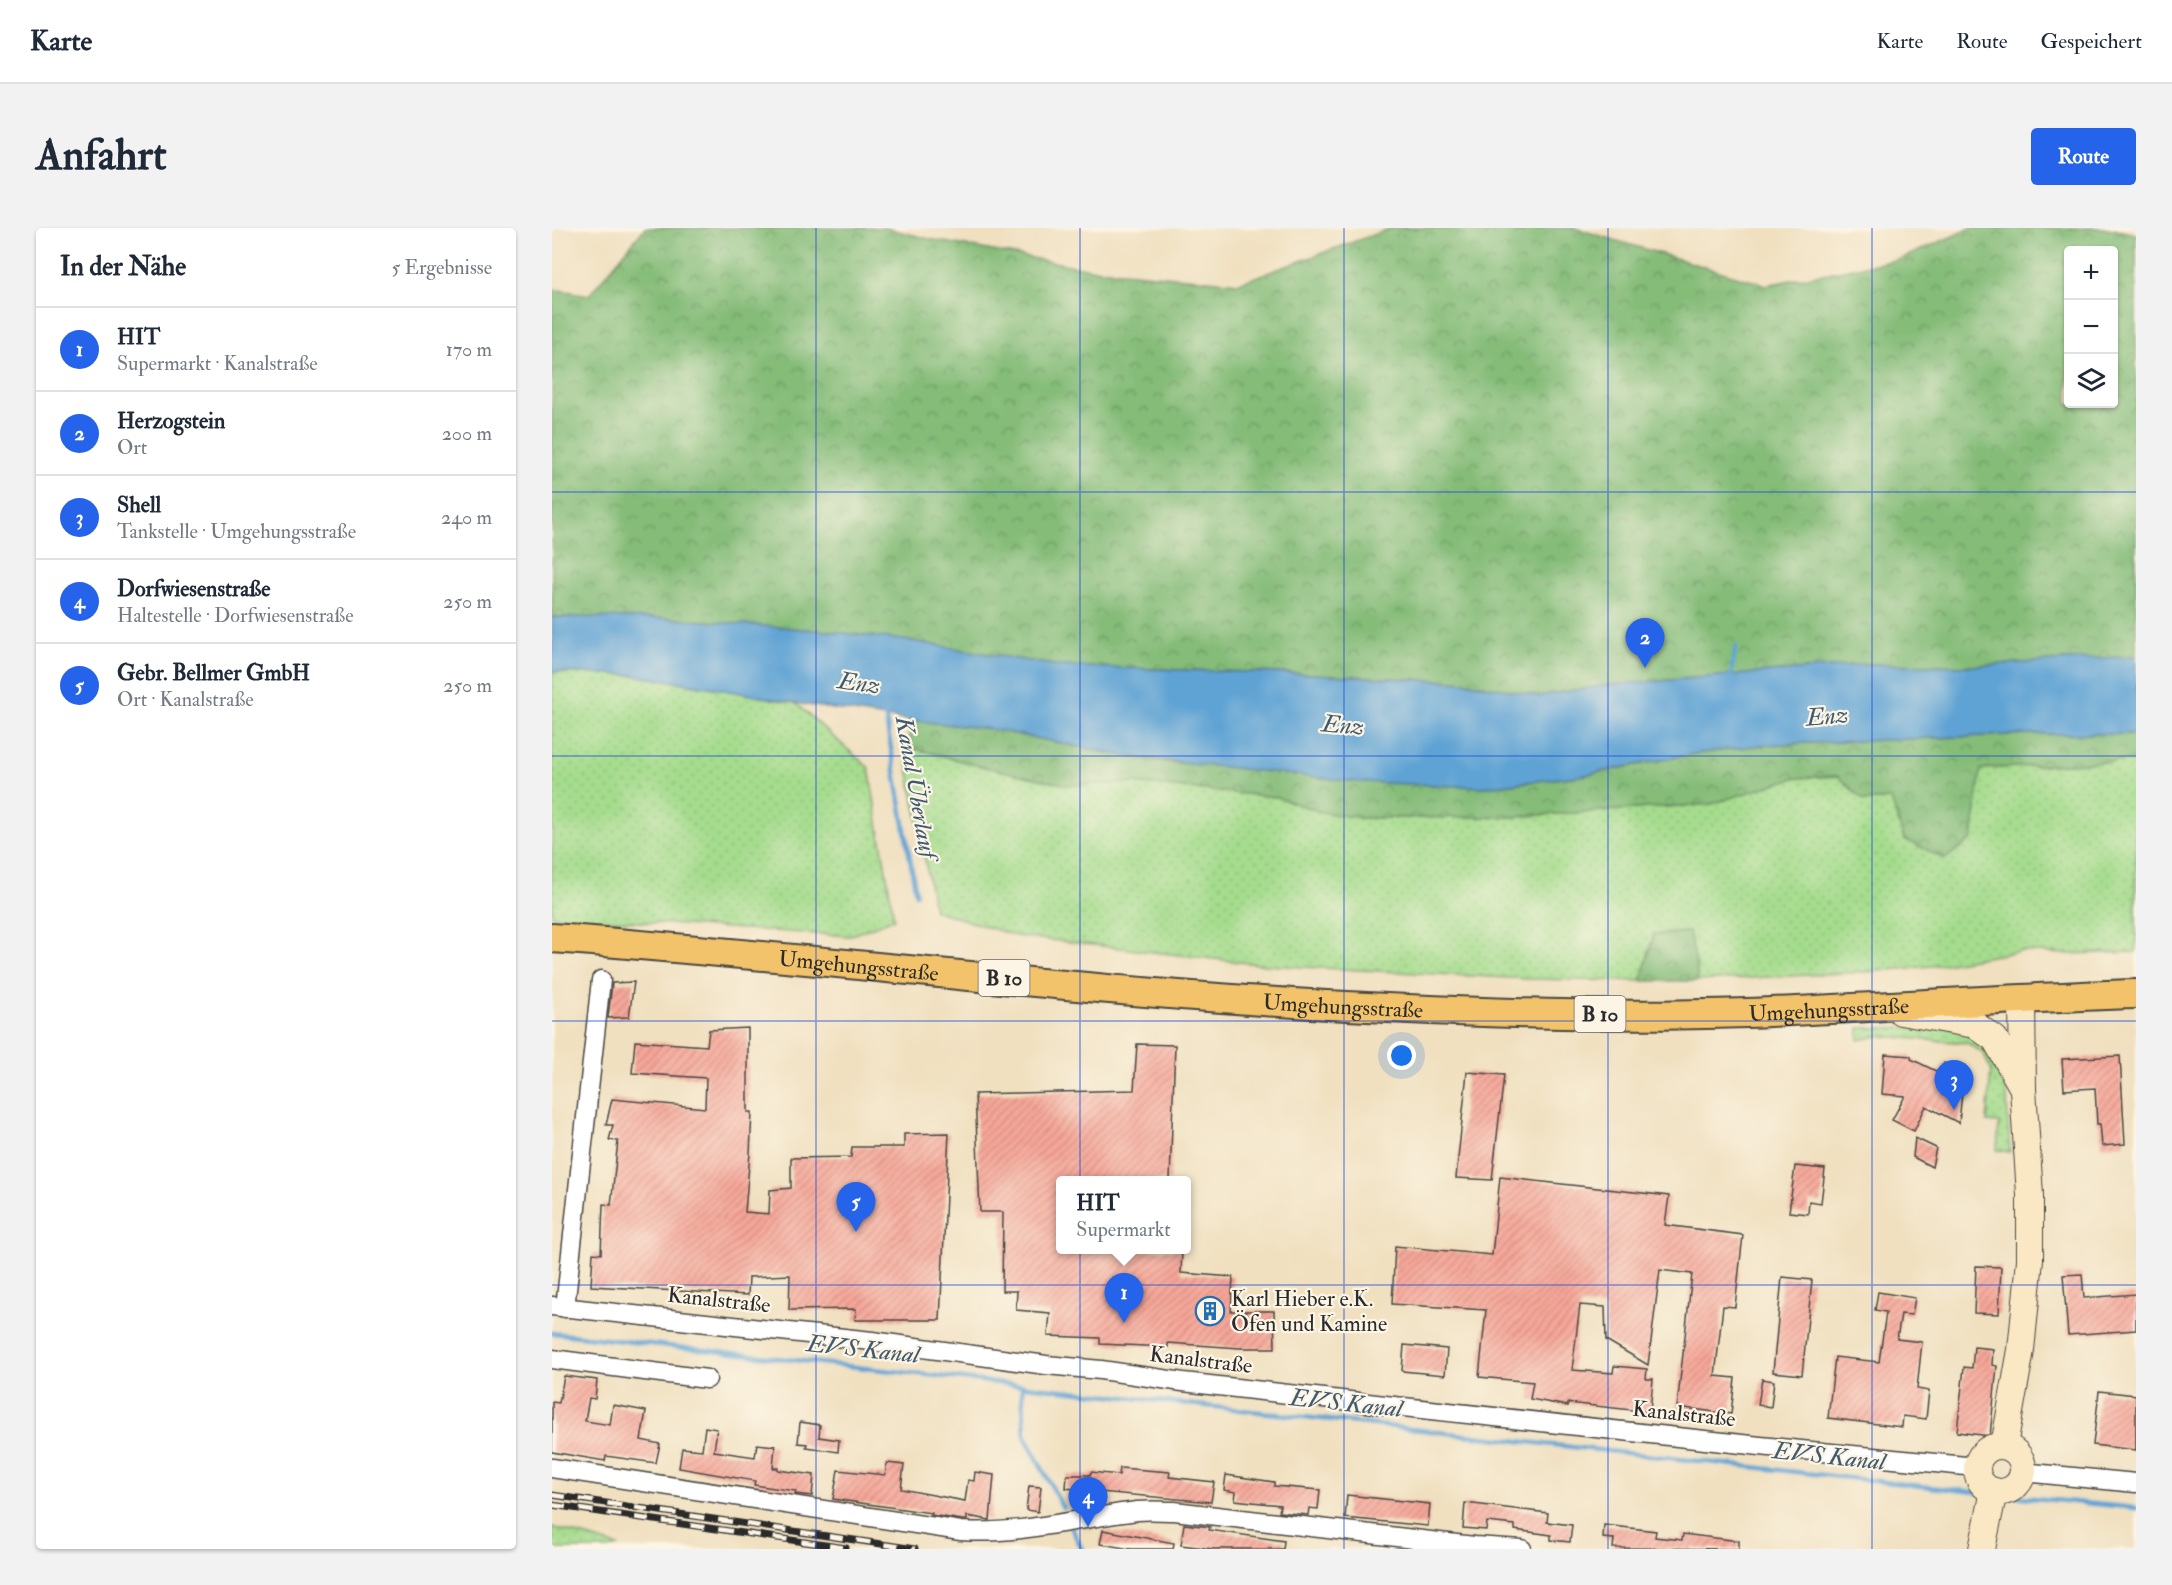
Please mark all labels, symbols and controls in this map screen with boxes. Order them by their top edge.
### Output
text: Karte [30,24,92,59]
text: Karte [1877,28,1923,55]
text: Route [1956,28,2008,55]
text: Gespeichert [2041,28,2142,55]
button: Route [2031,128,2136,185]
text: Anfahrt [36,130,167,182]
map controls [2064,246,2118,408]
button: + [2064,246,2118,300]
text: In der Nähe [60,251,186,283]
text: 5 Ergebnisse [392,255,492,280]
button: − [2064,300,2118,354]
text: HIT [117,323,160,351]
text: 1 [76,337,83,362]
text: 170 m [446,337,492,362]
text: Supermarkt · Kanalstraße [117,351,318,376]
button: layers [2064,354,2118,408]
text: Herzogstein [117,407,225,435]
text: 2 [74,421,85,446]
text: 200 m [442,421,492,446]
text: Ort [117,435,147,460]
text: Shell [117,491,161,519]
text: 3 [76,505,83,530]
text: 240 m [441,505,492,530]
text: Tankstelle · Umgehungsstraße [117,519,356,544]
text: Dorfwiesenstraße [117,575,270,603]
text: 4 [74,589,85,614]
text: 250 m [443,589,492,614]
text: Haltestelle · Dorfwiesenstraße [117,603,353,628]
pin: 2 [1626,618,1664,668]
text: Gebr. Bellmer GmbH [117,659,310,687]
water label: Enz [834,665,882,702]
text: 5 [75,673,84,698]
text: 250 m [443,673,492,698]
text: Ort · Kanalstraße [117,687,254,712]
water label: Enz [1803,699,1849,734]
water label: Enz [1319,708,1365,743]
water label: Kanal Überlauf [888,713,944,866]
street label: Umgehungsstraße [777,944,940,988]
road number: B 10 [978,960,1030,996]
street label: Umgehungsstraße [1262,988,1424,1025]
street label: Umgehungsstraße [1748,992,1910,1028]
road number: B 10 [1574,996,1626,1032]
your location [1387,1041,1416,1070]
pin: 3 [1934,1060,1974,1110]
popup [1056,1176,1191,1254]
pin: 5 [836,1182,876,1232]
text: HIT [1076,1189,1120,1217]
text: Supermarkt [1076,1217,1171,1242]
pin: 1 [1104,1274,1144,1323]
street label: Kanalstraße [666,1281,772,1319]
place label: Karl Hieber e.K. Öfen und Kamine [1231,1285,1387,1338]
building icon: Karl Hieber e.K. Öfen und Kamine [1194,1295,1226,1327]
water label: EVS Kanal [803,1328,923,1371]
street label: Kanalstraße [1148,1340,1254,1380]
water label: EVS Kanal [1286,1382,1406,1425]
street label: Kanalstraße [1631,1395,1737,1433]
water label: EVS Kanal [1769,1435,1889,1478]
pin: 4 [1068,1478,1108,1527]

